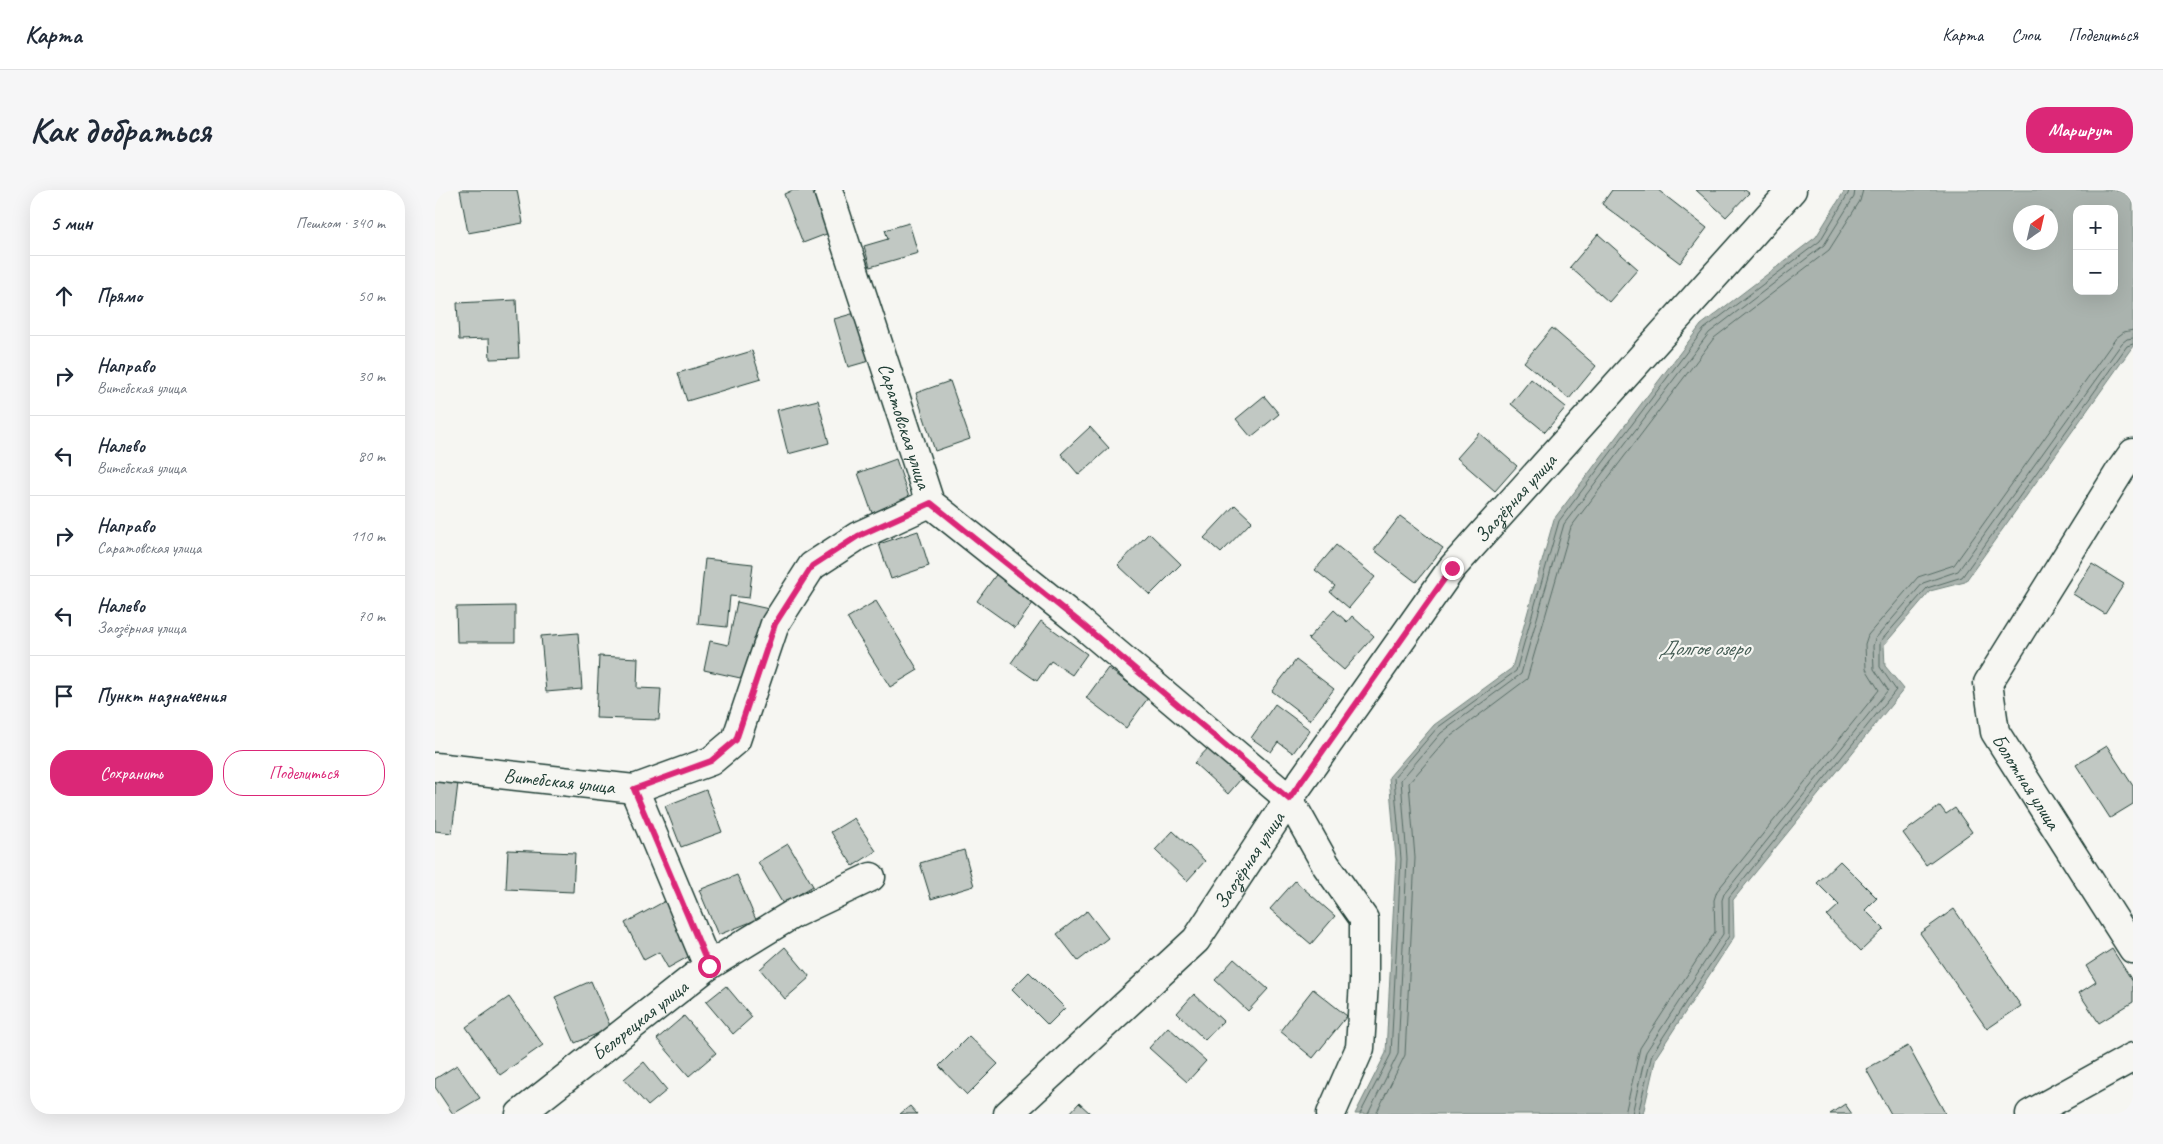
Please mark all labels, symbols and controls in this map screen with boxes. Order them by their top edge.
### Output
text: Карта [25,20,82,50]
text: Карта [1942,24,1983,46]
text: Слои [2011,24,2040,46]
text: Поделиться [2068,24,2138,46]
button: Маршрут [2026,107,2133,153]
text: Как добраться [30,108,211,153]
north arrow [2013,205,2058,250]
map controls [2073,205,2118,295]
button: + [2073,205,2118,250]
text: 5 мин [50,210,92,236]
text: Пешком · 340 m [296,213,385,233]
button: − [2073,250,2118,295]
icon: ahead [50,282,78,310]
text: Прямо [97,284,142,308]
text: 50 m [358,286,385,306]
text: Направо [97,354,155,378]
street label: Саратовская улица [873,360,938,494]
icon: right [50,362,78,390]
text: 30 m [358,366,385,386]
text: Витебская улица [97,378,186,398]
text: Налево [97,434,145,458]
icon: left [50,442,78,470]
text: 80 m [358,446,385,466]
street label: Заозёрная улица [1469,447,1563,548]
text: Витебская улица [97,458,186,478]
text: Направо [97,514,155,538]
icon: right [50,522,78,550]
text: 110 m [351,526,385,546]
text: Саратовская улица [97,538,201,558]
route end [1441,557,1464,580]
text: Налево [97,594,145,618]
icon: left [50,602,78,630]
text: 70 m [358,606,385,626]
text: Заозёрная улица [97,618,186,638]
water label: Долгое озеро [1658,635,1752,661]
icon: arrive [50,682,78,710]
text: Пункт назначения [97,684,226,708]
street label: Болотная улица [1987,729,2067,835]
button: Сохранить [50,750,213,796]
button: Поделиться [223,750,385,796]
street label: Витебская улица [502,762,617,799]
street label: Заозёрная улица [1208,805,1291,913]
route start [698,955,721,978]
street label: Белорецкая улица [586,973,694,1066]

